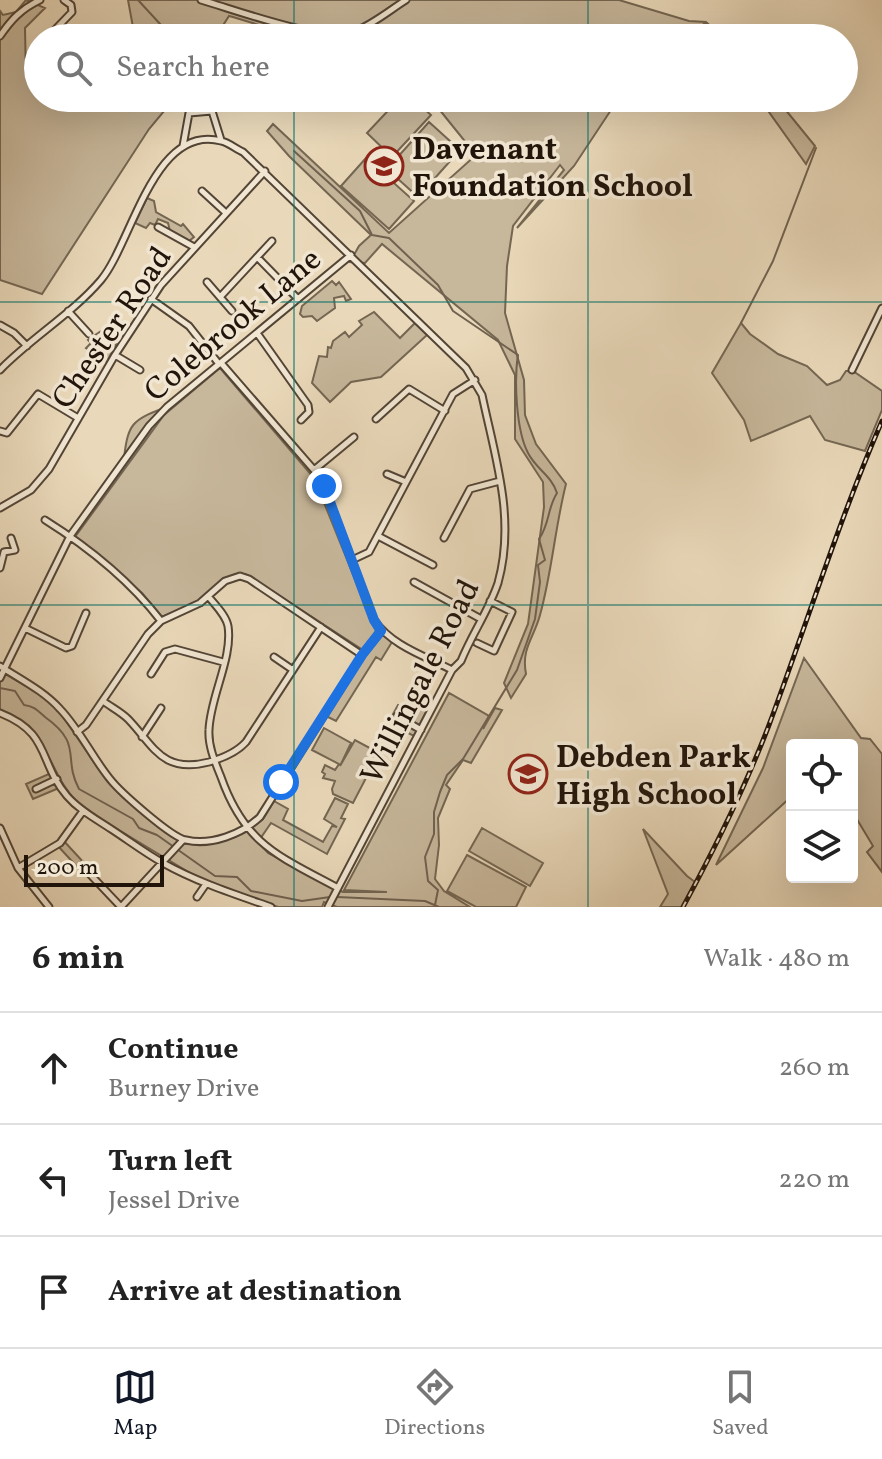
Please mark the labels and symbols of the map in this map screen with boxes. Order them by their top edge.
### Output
place label: Davenant Foundation School [412,129,693,210]
school or university icon: Davenant Foundation School [363,145,405,187]
street label: Chester Road [43,239,184,418]
street label: Colebrook Lane [136,239,332,414]
route end [306,468,342,504]
street label: Willingale Road [351,572,492,792]
place label: Debden Park High School [556,737,751,818]
school or university icon: Debden Park High School [507,753,549,795]
route start [263,764,299,800]
scale bar [24,851,164,887]

